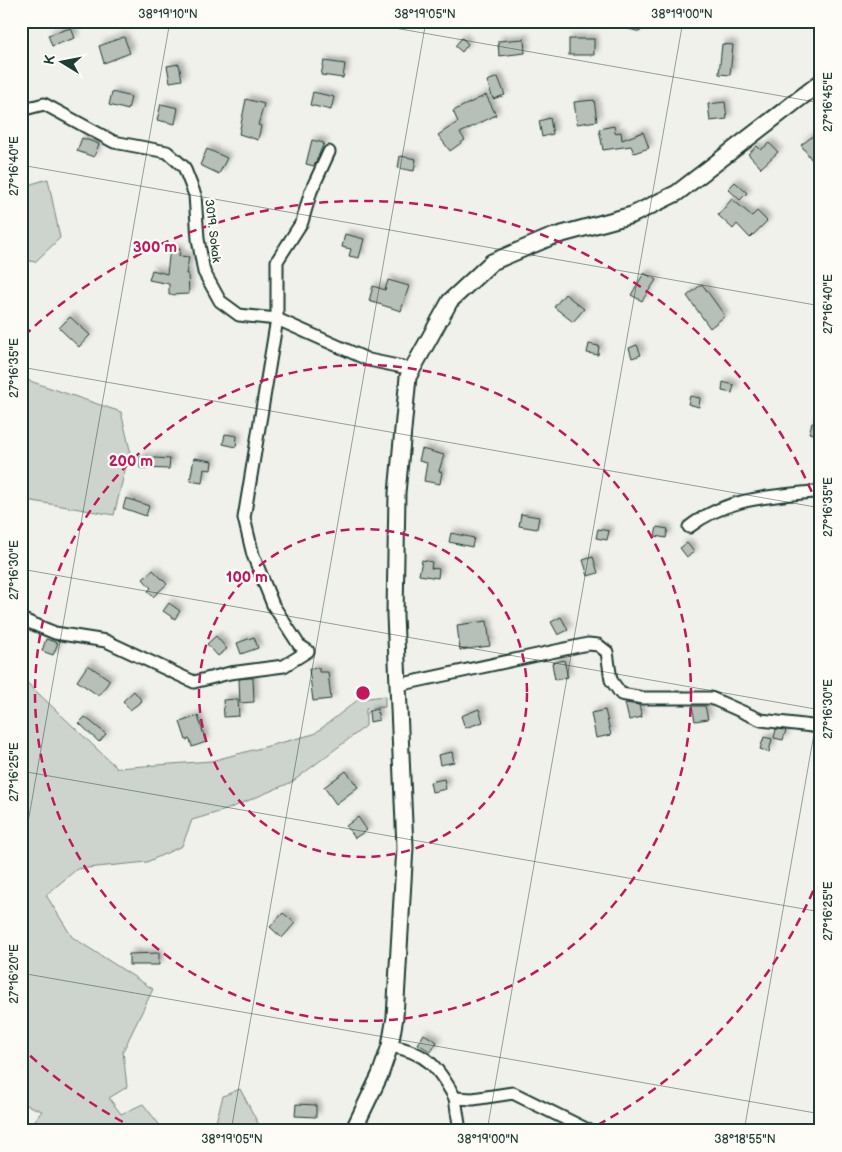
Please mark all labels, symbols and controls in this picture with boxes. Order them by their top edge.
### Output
text: 38°19'10"N [138,7,198,22]
text: 38°19'05"N [394,7,456,22]
text: 38°19'00"N [651,7,713,22]
north arrow [38,38,88,88]
text: K [40,53,59,66]
text: 27°16'45"E [821,72,836,132]
text: 27°16'40"E [7,136,22,196]
street label: 3019. Sokak [201,198,224,264]
text: 300 m [133,238,177,257]
text: 27°16'40"E [821,274,836,334]
text: 27°16'35"E [7,338,22,398]
text: 200 m [109,452,153,471]
text: 27°16'35"E [821,477,836,537]
text: 27°16'30"E [7,540,22,600]
text: 100 m [226,568,268,587]
text: 27°16'30"E [821,679,836,739]
centre of rings [354,684,372,702]
text: 27°16'25"E [7,742,22,802]
text: 27°16'25"E [821,881,836,941]
text: 27°16'20"E [7,944,22,1004]
text: 38°19'05"N [201,1132,263,1147]
text: 38°19'00"N [457,1132,519,1147]
text: 38°18'55"N [714,1132,776,1147]

